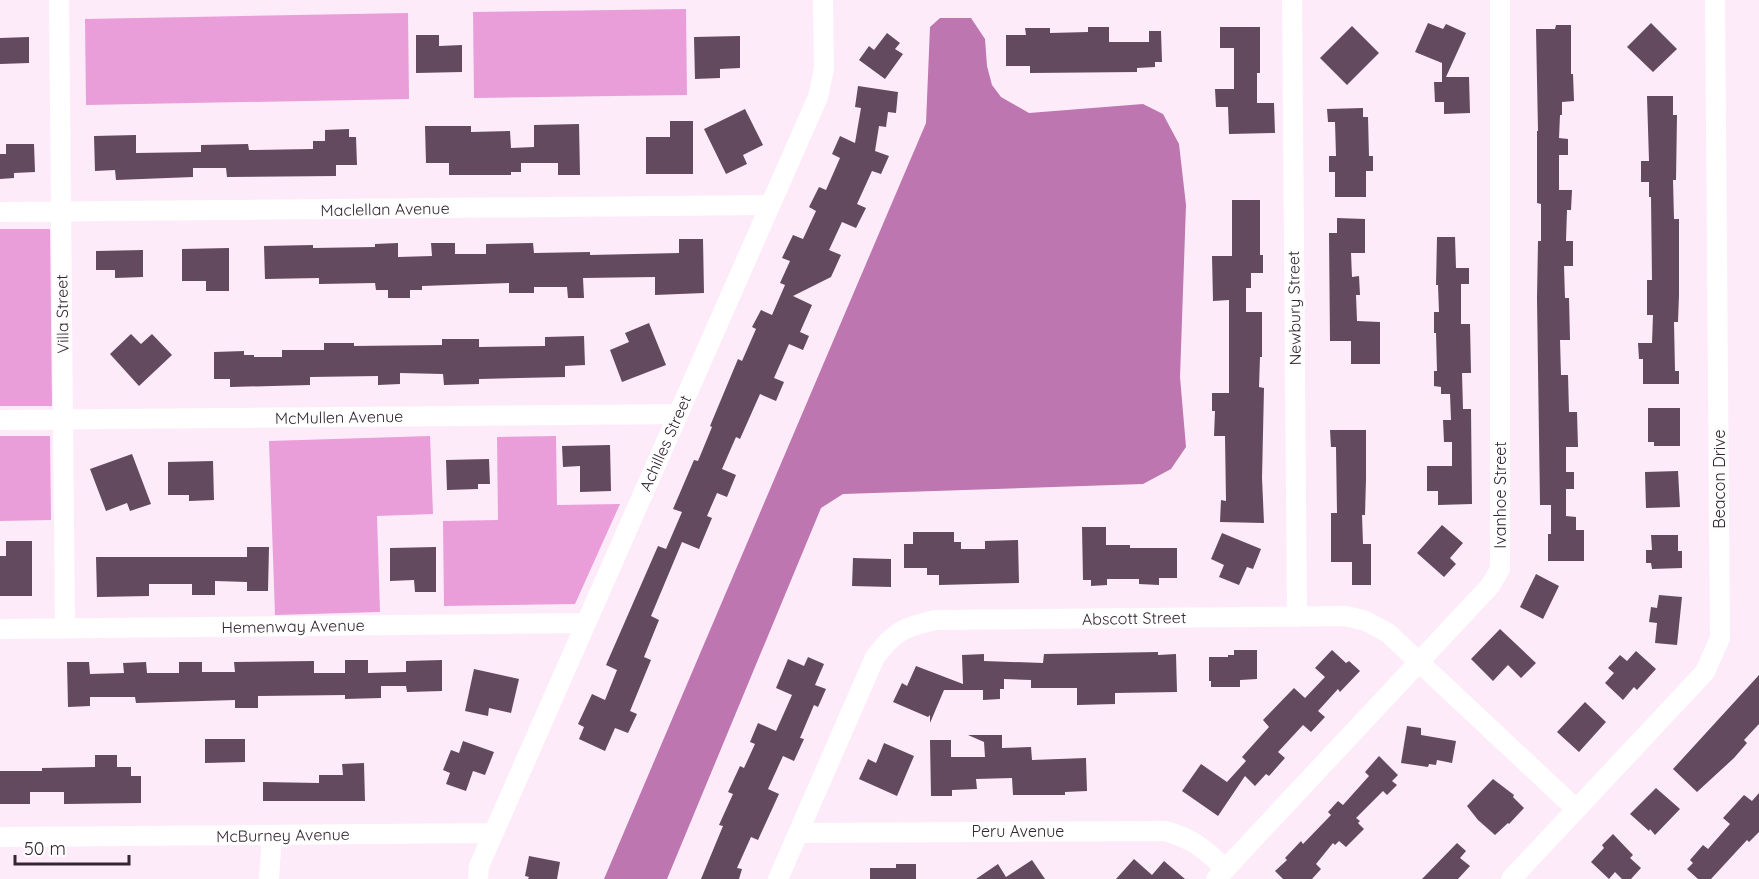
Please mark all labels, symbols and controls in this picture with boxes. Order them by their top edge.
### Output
street label: Maclellan Avenue [320,198,450,220]
street label: Newbury Street [1283,250,1305,366]
street label: Villa Street [51,274,73,354]
street label: Achilles Street [635,392,695,494]
street label: McMullen Avenue [275,406,403,428]
street label: Beacon Drive [1709,429,1729,529]
street label: Ivanhoe Street [1490,441,1510,549]
street label: Abscott Street [1082,607,1186,629]
street label: Hemenway Avenue [221,615,365,637]
street label: Peru Avenue [972,821,1064,841]
street label: McBurney Avenue [216,824,350,846]
scale bar [15,828,129,866]
text: 50 m [24,837,66,860]

